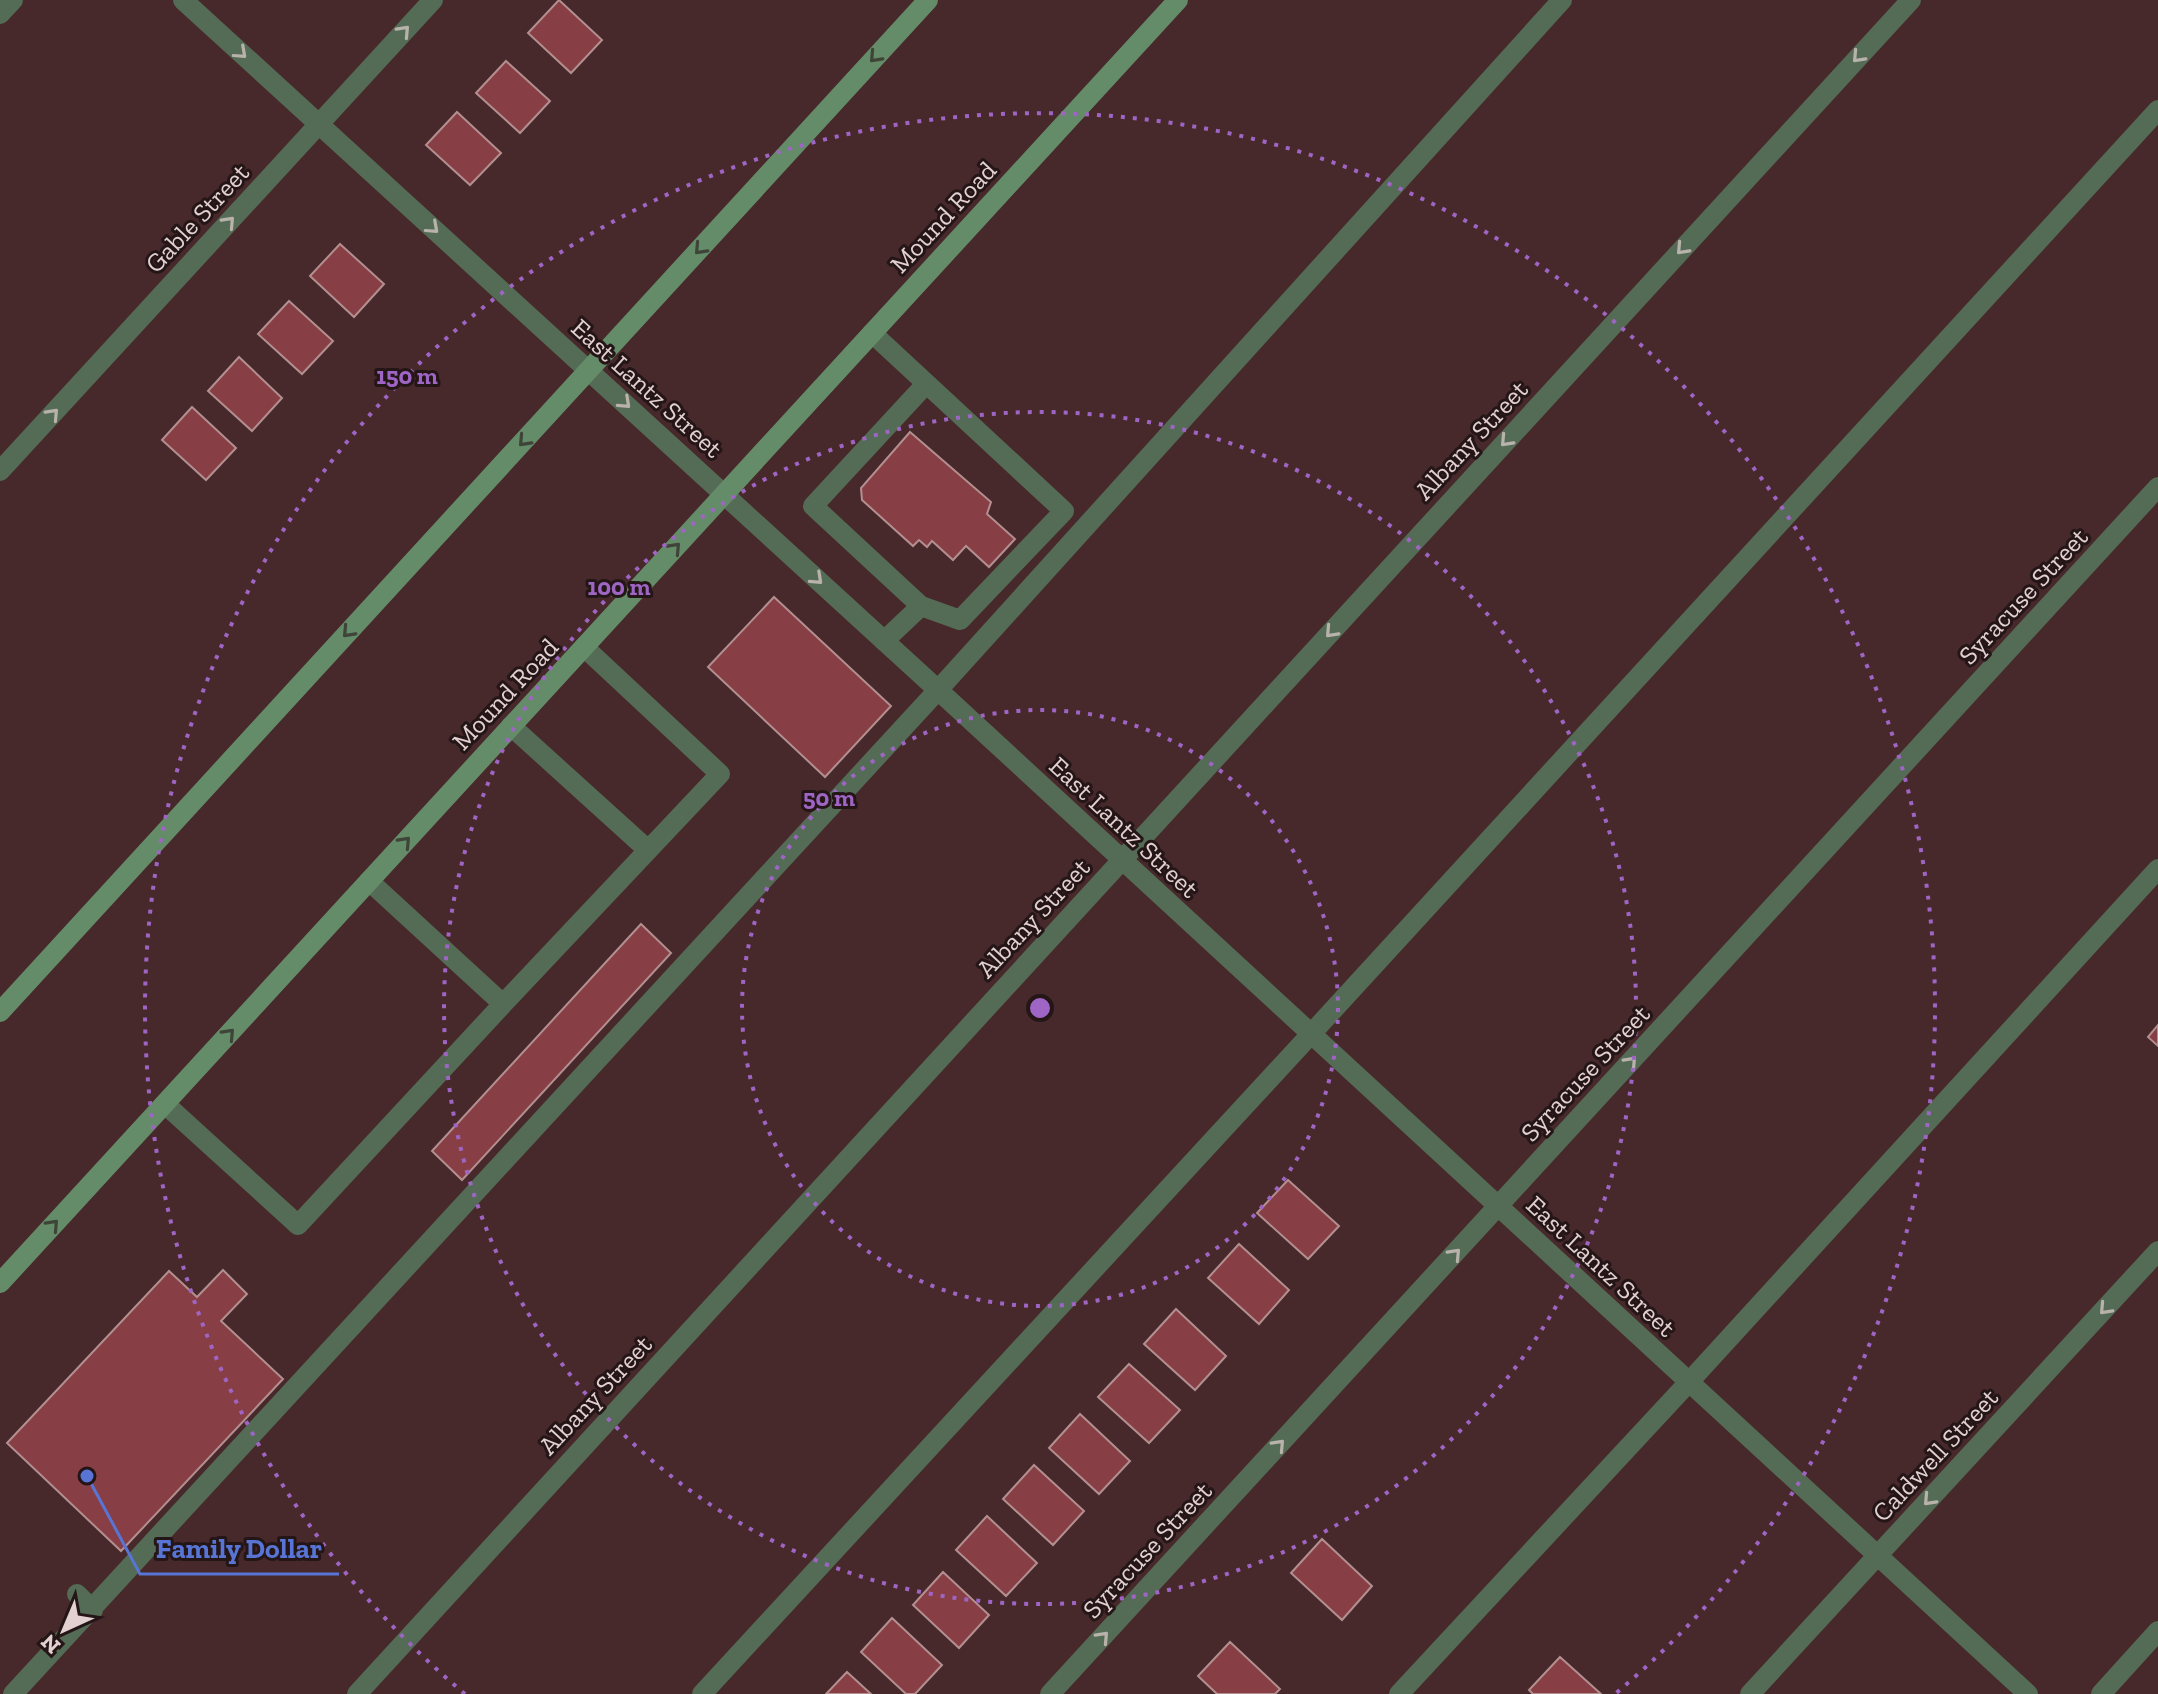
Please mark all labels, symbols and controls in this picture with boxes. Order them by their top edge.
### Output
one-way arrow [395,25,409,40]
one-way arrow [232,43,246,58]
one-way arrow [871,48,885,63]
one-way arrow [1853,48,1867,63]
street label: Mound Road [883,154,1003,280]
street label: Gable Street [138,156,256,279]
one-way arrow [219,217,233,232]
one-way arrow [424,218,439,232]
one-way arrow [694,240,709,254]
one-way arrow [1677,240,1692,254]
street label: East Lantz Street [565,312,730,465]
text: 150 m [376,361,438,390]
street label: Albany Street [1408,373,1535,506]
one-way arrow [616,394,631,408]
one-way arrow [43,408,57,423]
one-way arrow [519,431,533,446]
one-way arrow [1502,431,1516,446]
street label: Syracuse Street [1952,521,2095,671]
one-way arrow [666,542,680,557]
one-way arrow [807,569,822,583]
text: 100 m [588,572,650,601]
one-way arrow [344,623,358,638]
one-way arrow [1326,623,1340,638]
street label: Mound Road [445,631,565,757]
street label: East Lantz Street [1043,750,1206,905]
text: 50 m [803,783,855,812]
one-way arrow [395,837,410,851]
street label: Albany Street [970,851,1097,984]
centre of rings [1026,994,1054,1022]
street label: Syracuse Street [1514,998,1657,1148]
one-way arrow [219,1028,233,1043]
one-way arrow [1621,1057,1635,1072]
street label: East Lantz Street [1520,1189,1683,1344]
one-way arrow [43,1220,58,1235]
one-way arrow [1446,1249,1460,1263]
one-way arrow [2101,1299,2115,1314]
street label: Albany Street [532,1328,659,1461]
street label: Caldwell Street [1865,1382,2005,1528]
one-way arrow [1269,1440,1283,1455]
street label: Syracuse Street [1076,1475,1219,1625]
one-way arrow [1924,1490,1938,1505]
callout: Family Dollar [140,1522,339,1574]
text: Family Dollar [156,1532,322,1565]
north arrow [24,1590,104,1670]
text: N [35,1628,66,1660]
one-way arrow [1093,1631,1107,1646]

